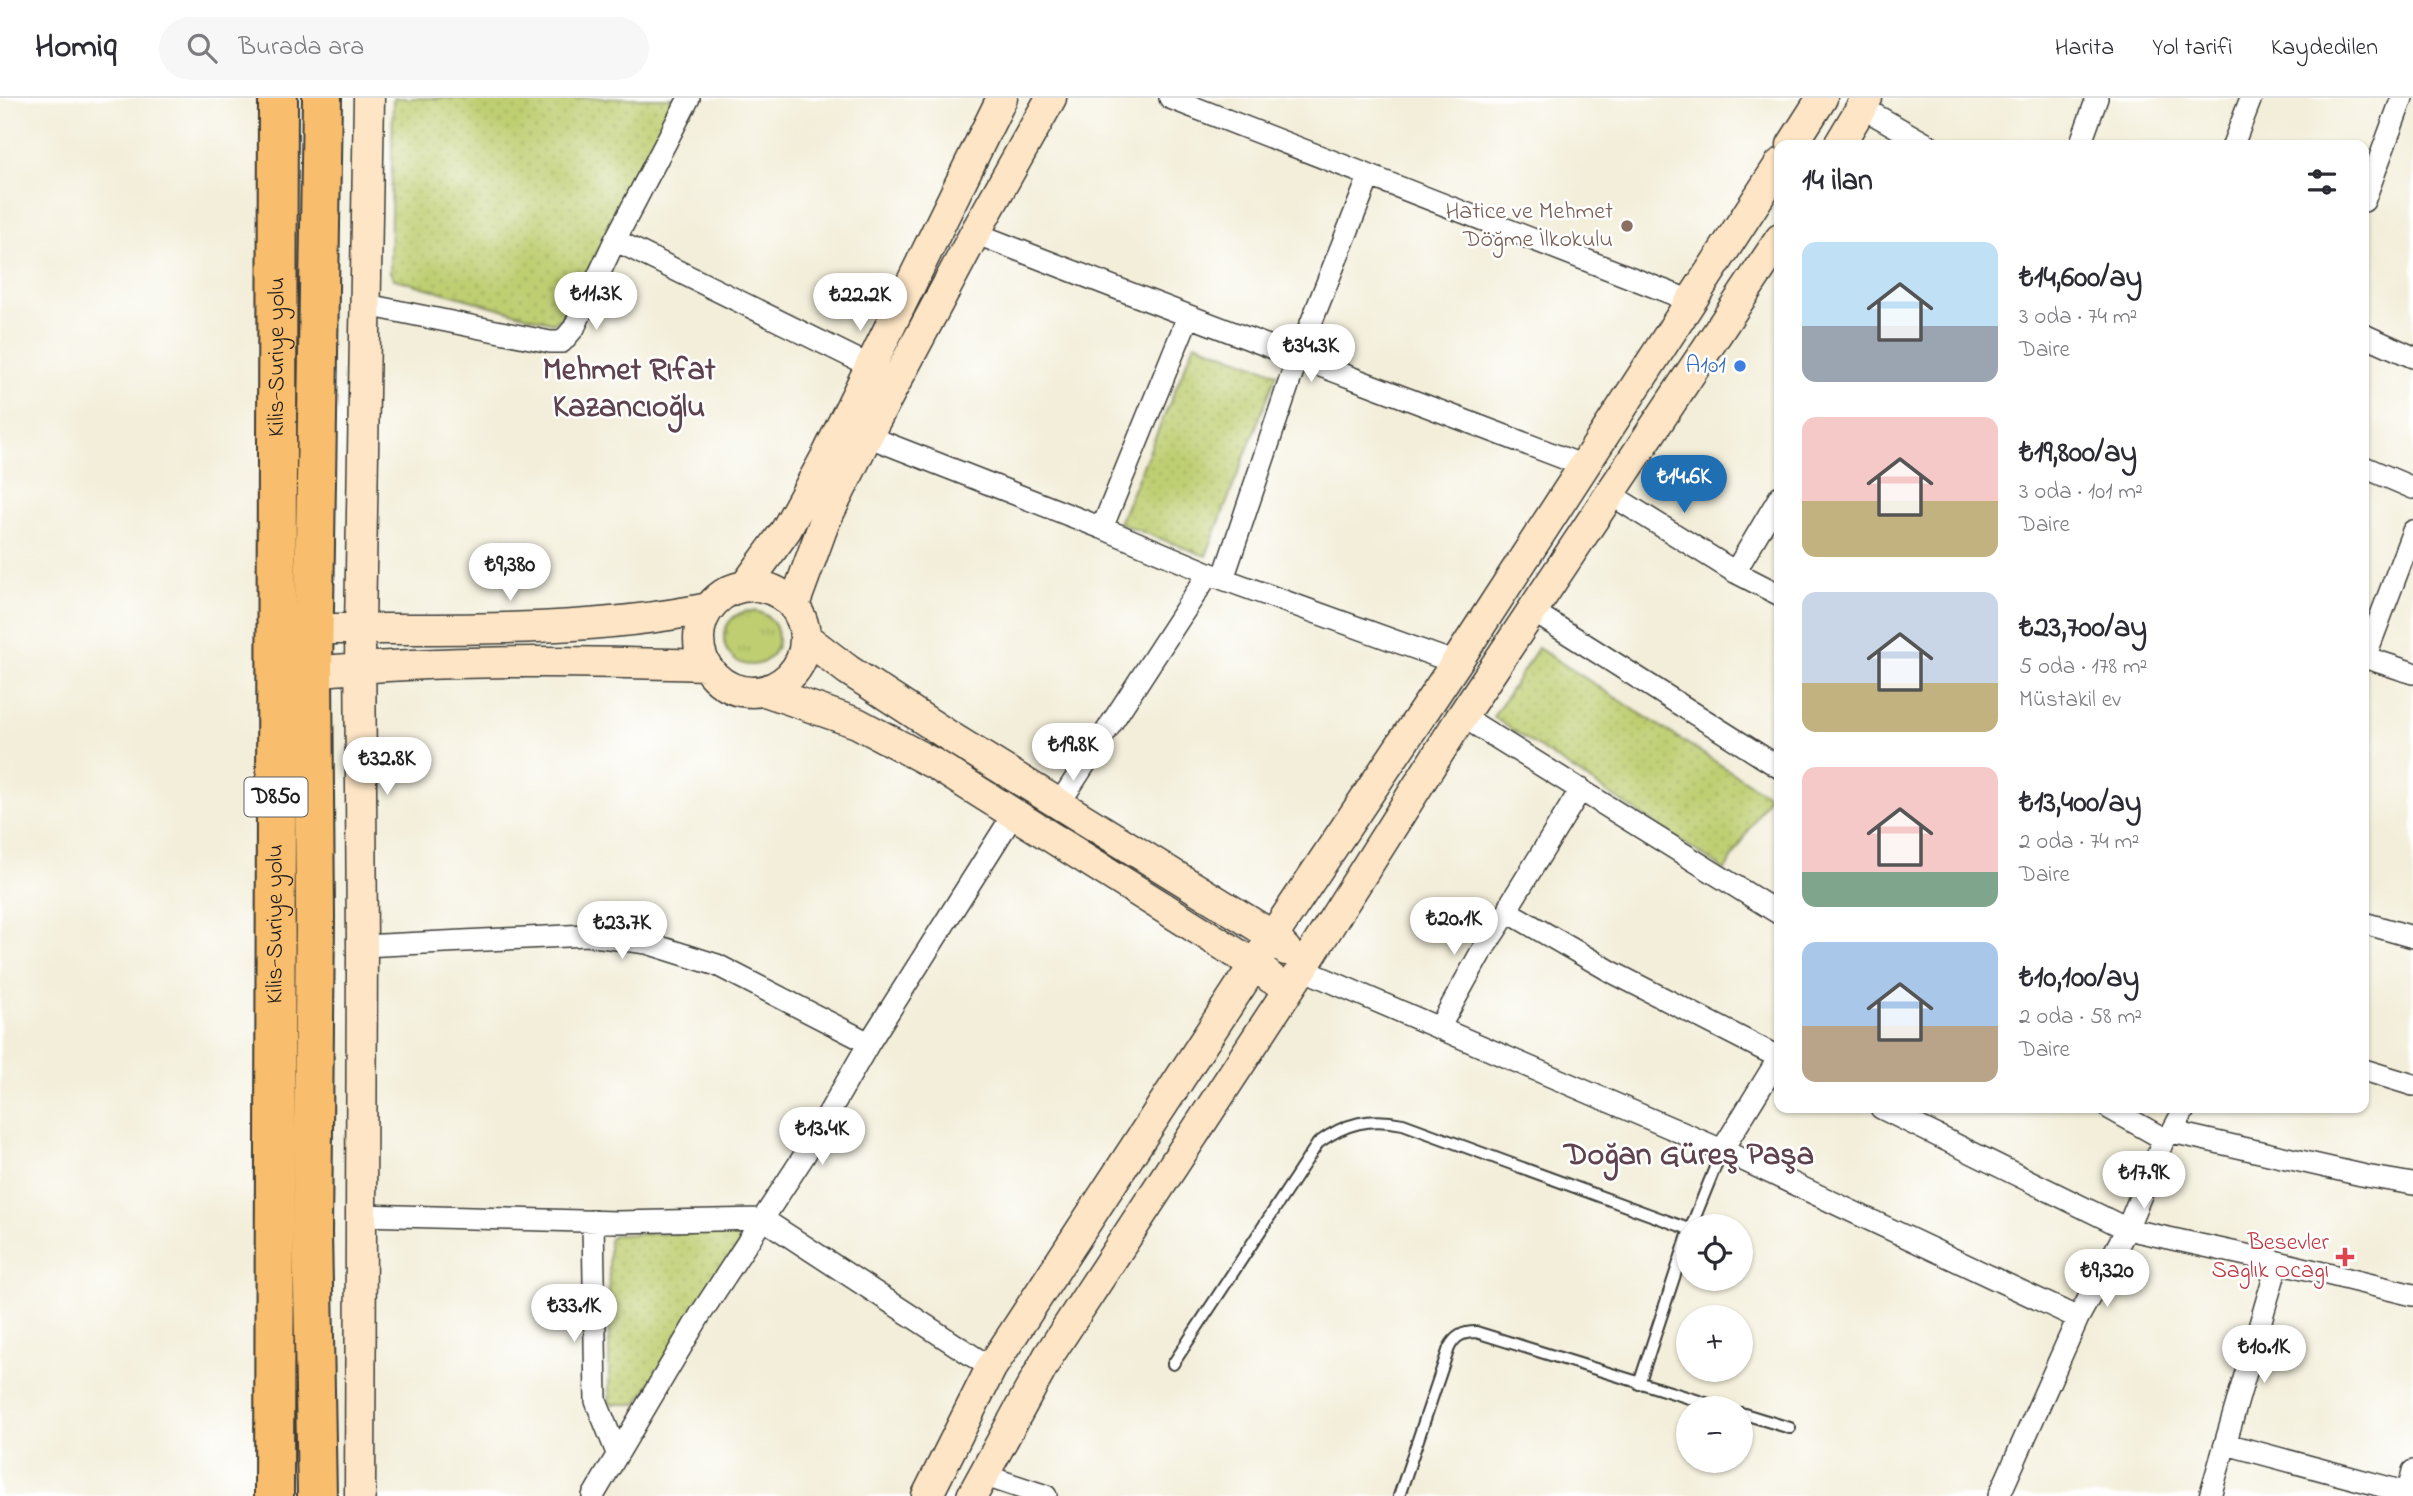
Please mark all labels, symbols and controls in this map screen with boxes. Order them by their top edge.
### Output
search box [159,17,649,80]
text: Homiq [35,24,117,72]
icon: search [183,29,221,67]
text: Burada ara [239,29,364,67]
text: Harita [2055,31,2114,66]
text: Yol tarifi [2152,31,2233,66]
text: Kaydedilen [2271,31,2378,66]
text: 14 ilan [1802,160,1873,204]
icon: filters [2303,163,2341,201]
place label: Hatice ve Mehmet Döğme İlkokulu [1445,195,1613,258]
marker: Hatice ve Mehmet Döğme İlkokulu [1619,218,1635,234]
text: ₺14,600/ay [2019,257,2142,301]
icon: home [1858,270,1942,354]
pin: ₺11.3K [539,272,653,332]
pin: ₺22.2K [803,274,917,333]
street label: Kilis-Suriye yolu [260,277,296,437]
text: ₺11.3K [570,278,622,311]
text: ₺22.2K [829,279,891,312]
text: 3 oda · 74 m² [2019,301,2137,334]
pin: ₺34.3K [1254,324,1368,384]
text: ₺34.3K [1283,330,1339,363]
text: Daire [2019,334,2070,367]
district label: Mehmet Rıfat Kazancıoğlu [542,348,716,433]
place label: A101 [1686,349,1726,384]
marker: A101 [1732,358,1748,374]
text: ₺19,800/ay [2019,432,2137,476]
icon: home [1858,445,1942,529]
pin: ₺14.6K [1627,456,1741,515]
text: ₺14.6K [1657,461,1711,494]
text: 3 oda · 101 m² [2019,476,2143,509]
text: Daire [2019,509,2070,542]
pin: ₺9,380 [453,544,567,603]
text: ₺9,380 [485,549,535,582]
text: ₺23,700/ay [2019,607,2147,651]
icon: home [1858,620,1942,704]
text: 5 oda · 178 m² [2019,651,2147,684]
text: Müstakil ev [2019,684,2121,717]
pin: ₺19.8K [1016,724,1130,783]
text: ₺19.8K [1048,729,1098,762]
pin: ₺32.8K [330,738,444,797]
text: ₺32.8K [359,743,415,776]
road number: D850 [244,778,308,817]
text: ₺13,400/ay [2019,782,2142,826]
icon: home [1858,795,1942,879]
text: 2 oda · 74 m² [2019,826,2139,859]
street label: Kilis-Suriye yolu [258,844,294,1004]
text: Daire [2019,859,2070,892]
pin: ₺20.1K [1397,898,1511,957]
pin: ₺23.7K [565,902,679,961]
text: ₺20.1K [1426,903,1482,936]
text: ₺23.7K [593,907,651,940]
text: ₺10,100/ay [2019,957,2139,1001]
icon: home [1858,970,1942,1054]
text: 2 oda · 58 m² [2019,1001,2142,1034]
text: Daire [2019,1034,2070,1067]
pin: ₺13.4K [765,1108,879,1167]
text: ₺13.4K [795,1113,849,1146]
district label: Doğan Güreş Paşa [1562,1133,1814,1181]
pin: ₺17.9K [2087,1152,2201,1211]
text: ₺17.9K [2118,1157,2170,1190]
map controls [1676,1214,1753,1473]
button: locate [1676,1214,1753,1291]
place label: Besevler Saglık Ocagı [2211,1226,2330,1289]
marker: Besevler Saglık Ocagı [2335,1247,2355,1267]
pin: ₺9,320 [2050,1250,2164,1309]
text: ₺9,320 [2080,1255,2134,1288]
pin: ₺33.1K [517,1284,631,1344]
text: ₺33.1K [547,1290,601,1323]
button: + [1676,1305,1753,1382]
pin: ₺10.1K [2207,1326,2321,1385]
text: ₺10.1K [2238,1331,2290,1364]
button: − [1676,1396,1753,1473]

